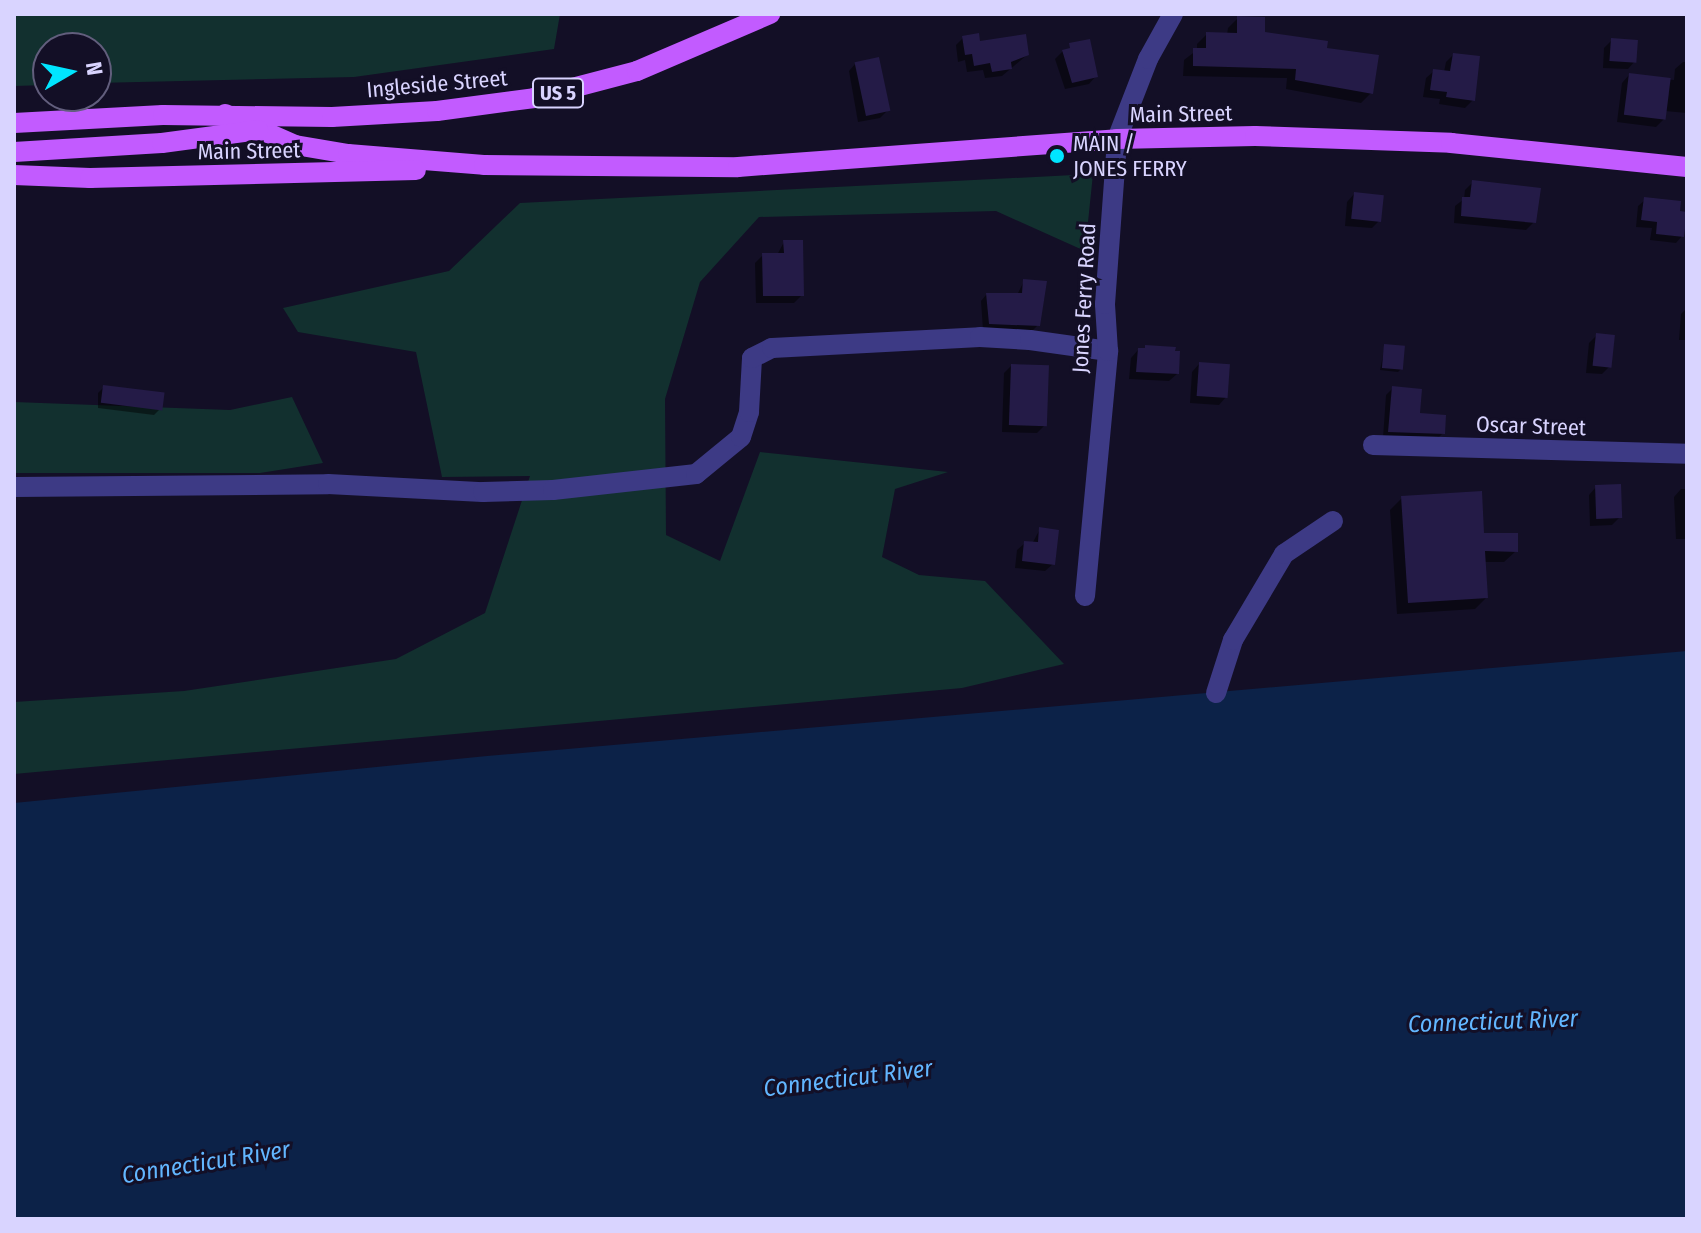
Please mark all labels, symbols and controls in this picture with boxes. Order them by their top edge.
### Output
north arrow [32,32,112,112]
text: N [80,60,109,77]
street label: Ingleside Street [366,65,508,103]
road number: US 5 [532,77,584,109]
street label: Main Street [1129,100,1233,128]
place label: MAIN / JONES FERRY [1073,130,1187,182]
street label: Main Street [197,137,301,165]
marker: MAIN / JONES FERRY [1048,147,1066,165]
street label: Jones Ferry Road [1067,222,1101,374]
street label: Oscar Street [1476,411,1586,441]
water label: Connecticut River [1408,1005,1578,1039]
water label: Connecticut River [762,1054,934,1104]
water label: Connecticut River [120,1135,292,1191]

